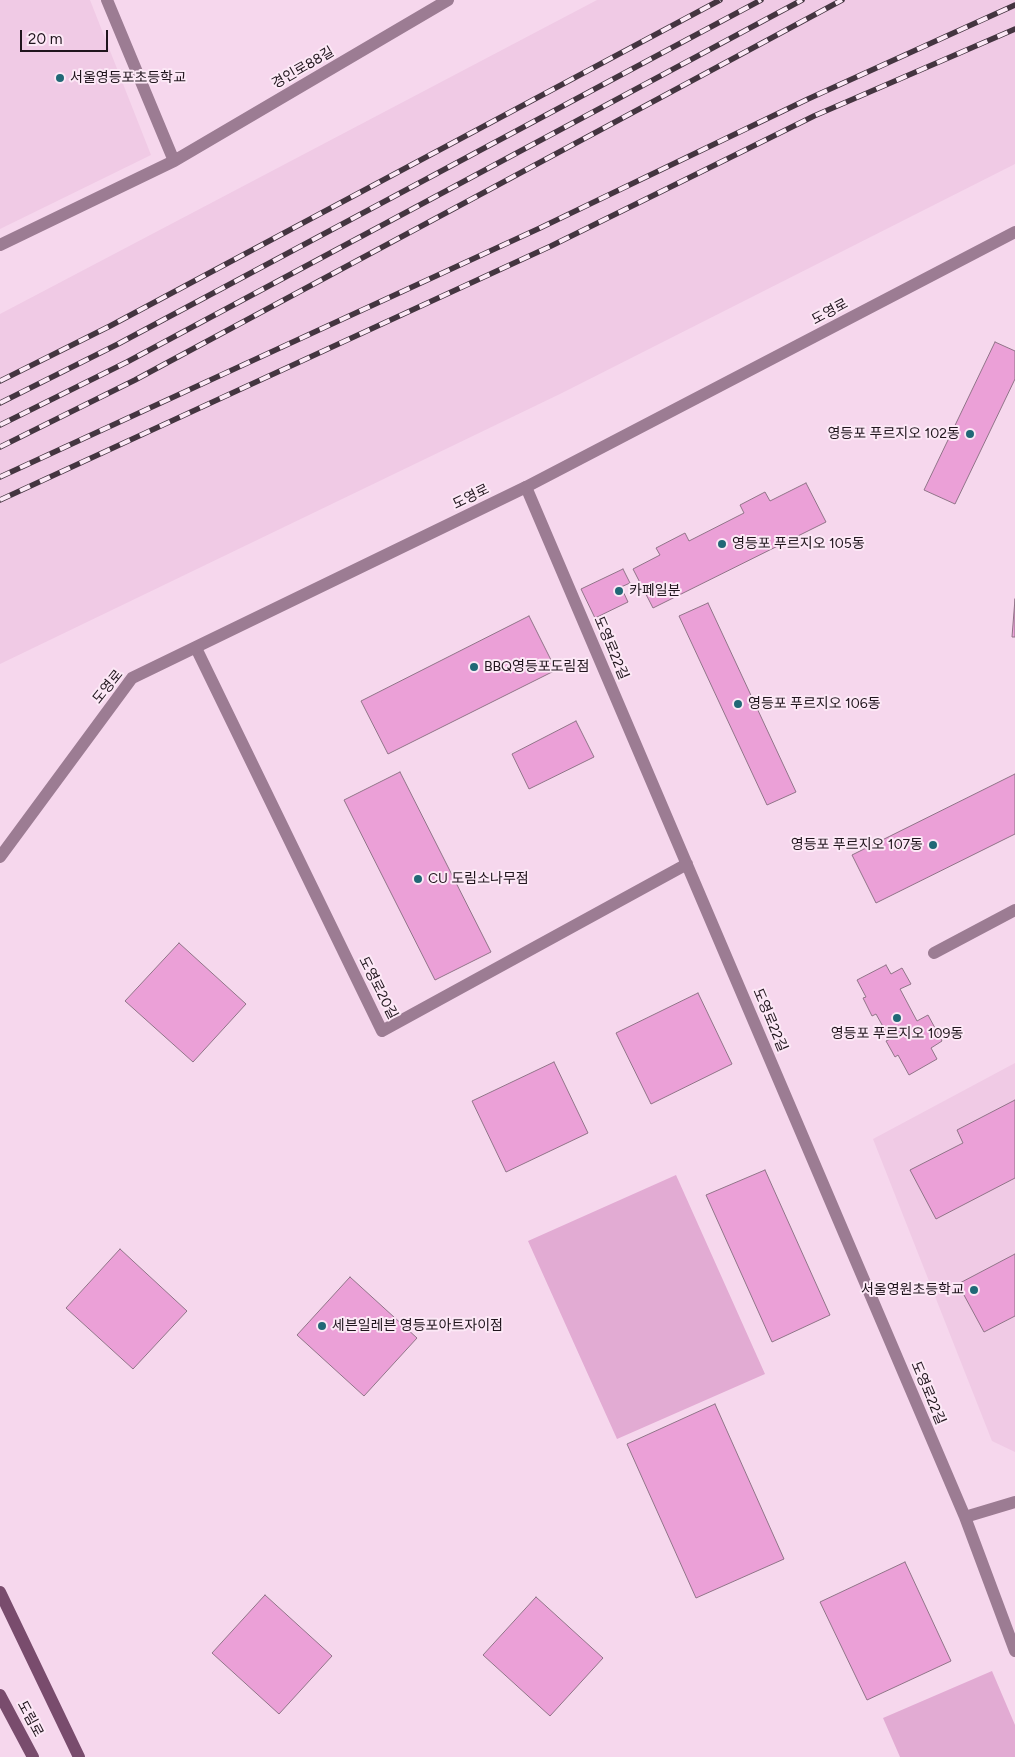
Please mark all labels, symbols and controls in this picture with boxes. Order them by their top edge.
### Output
scale bar [22,20,110,52]
text: 20 m [28,30,62,48]
street label: 경인로88길 [269,44,337,92]
place label: 서울영등포초등학교 [70,70,186,86]
marker: 서울영등포초등학교 [54,72,66,84]
street label: 도영로 [809,296,851,328]
place label: 영등포 푸르지오 102동 [827,426,960,442]
marker: 영등포 푸르지오 102동 [964,428,976,440]
street label: 도영로 [450,481,492,513]
place label: 영등포 푸르지오 105동 [732,536,865,552]
marker: 영등포 푸르지오 105동 [716,538,728,550]
place label: 카페일분 [629,583,681,599]
marker: 카페일분 [613,585,625,597]
street label: 도영로22길 [590,614,632,682]
place label: BBQ영등포도림점 [484,659,589,675]
marker: BBQ영등포도림점 [468,661,480,673]
street label: 도영로 [89,667,127,707]
place label: 영등포 푸르지오 106동 [748,696,881,712]
marker: 영등포 푸르지오 106동 [732,698,744,710]
place label: 영등포 푸르지오 107동 [791,837,923,853]
marker: 영등포 푸르지오 107동 [927,839,939,851]
place label: CU 도림소나무점 [428,871,529,887]
marker: CU 도림소나무점 [412,873,424,885]
street label: 도영로20길 [355,954,401,1022]
street label: 도영로22길 [749,986,791,1054]
marker: 영등포 푸르지오 109동 [891,1012,903,1024]
place label: 영등포 푸르지오 109동 [831,1026,963,1042]
place label: 서울영원초등학교 [861,1282,964,1298]
marker: 서울영원초등학교 [968,1284,980,1296]
place label: 세븐일레븐 영등포아트자이점 [332,1318,503,1334]
marker: 세븐일레븐 영등포아트자이점 [316,1320,328,1332]
street label: 도영로22길 [907,1359,949,1427]
street label: 도림로 [14,1698,46,1740]

